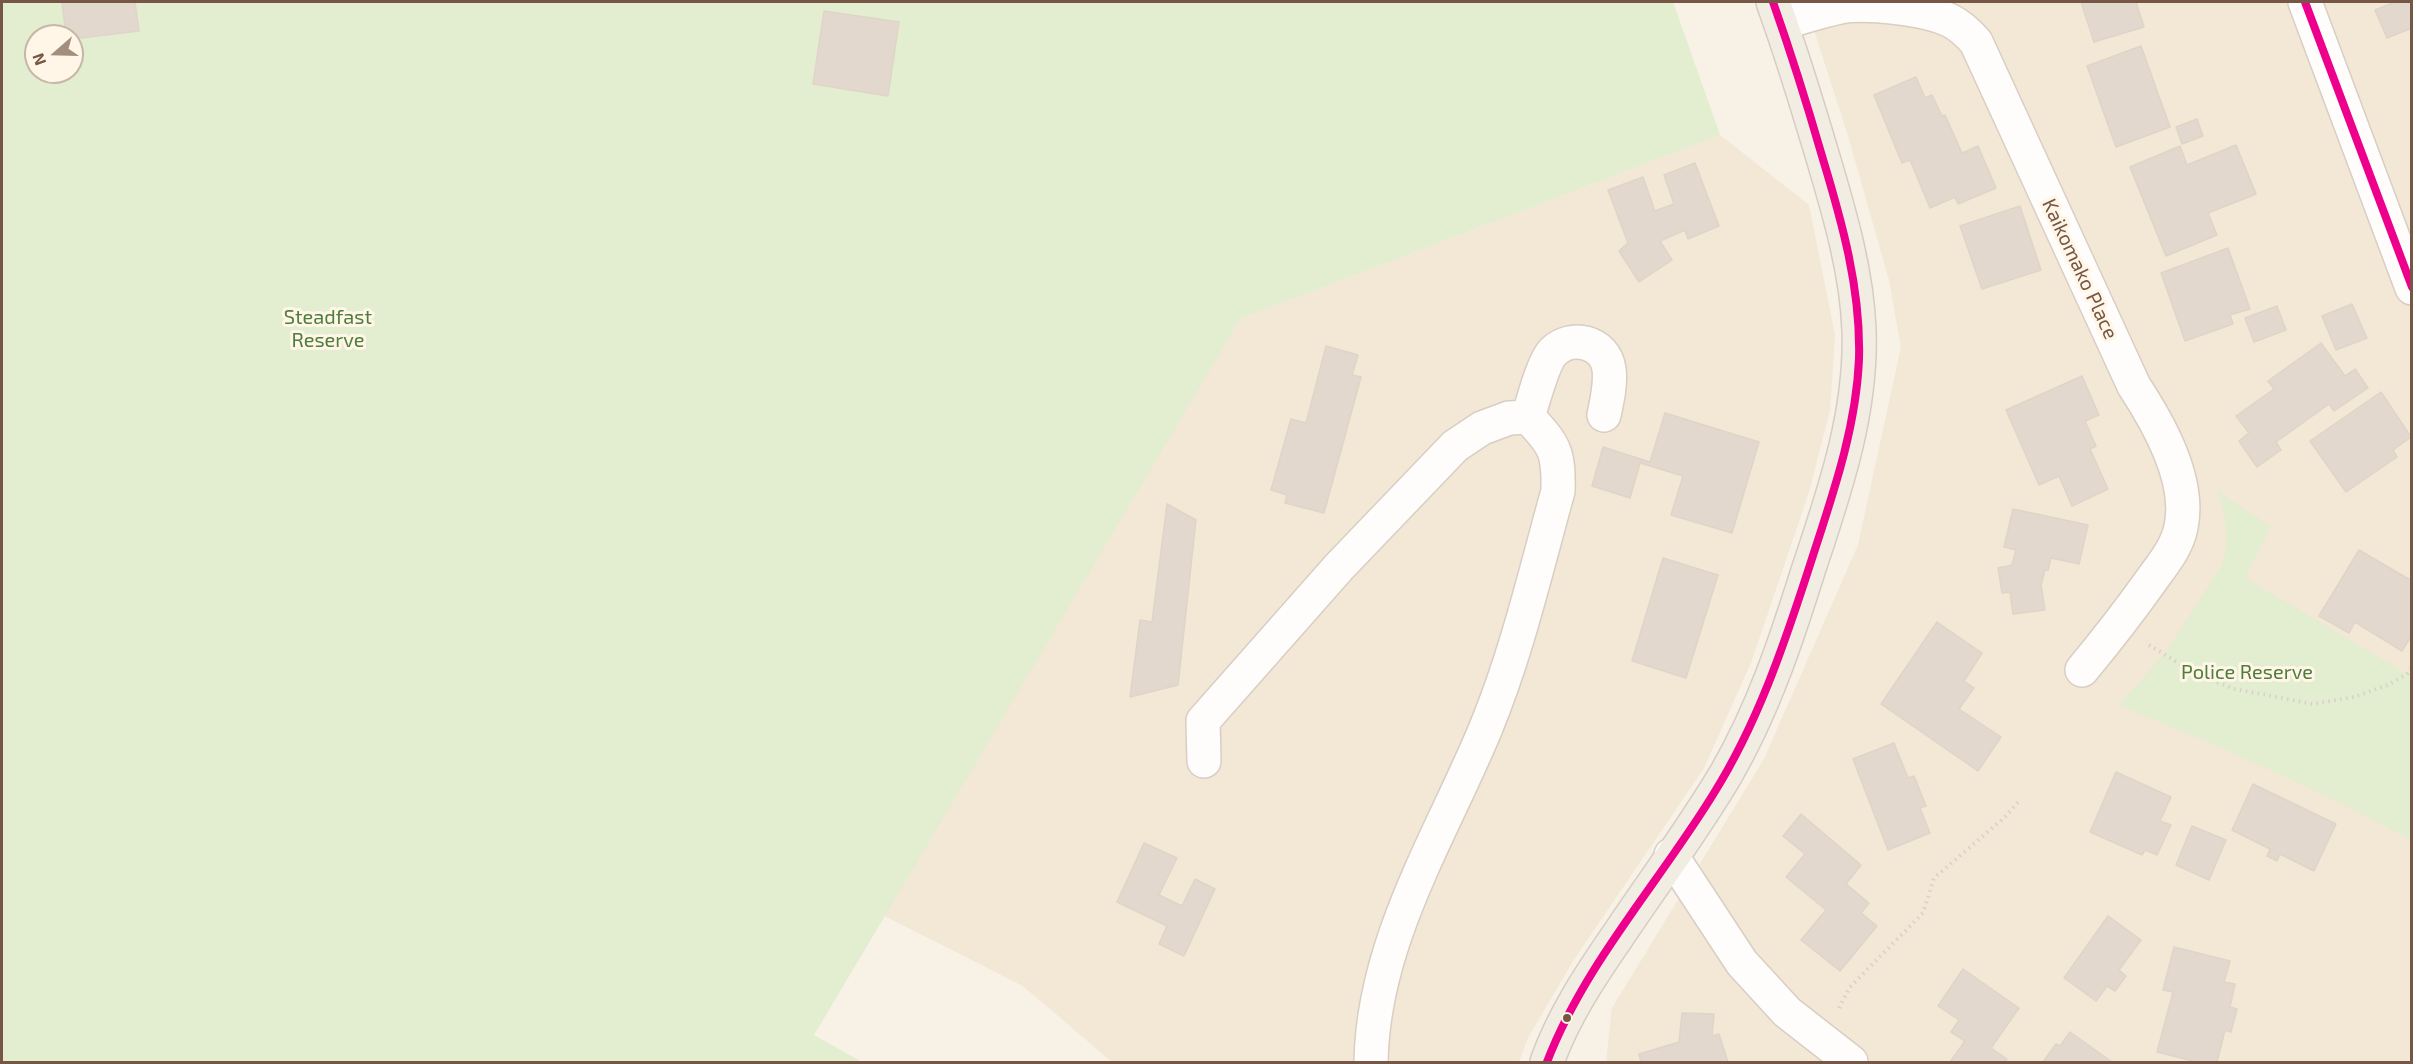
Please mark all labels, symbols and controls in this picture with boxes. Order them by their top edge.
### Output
north arrow [24,24,84,84]
text: N [28,51,49,68]
street label: Kaikomako Place [2037,195,2123,343]
park label: Steadfast Reserve [284,305,372,352]
park label: Police Reserve [2181,660,2313,684]
unlabelled marker [1561,1012,1573,1024]

